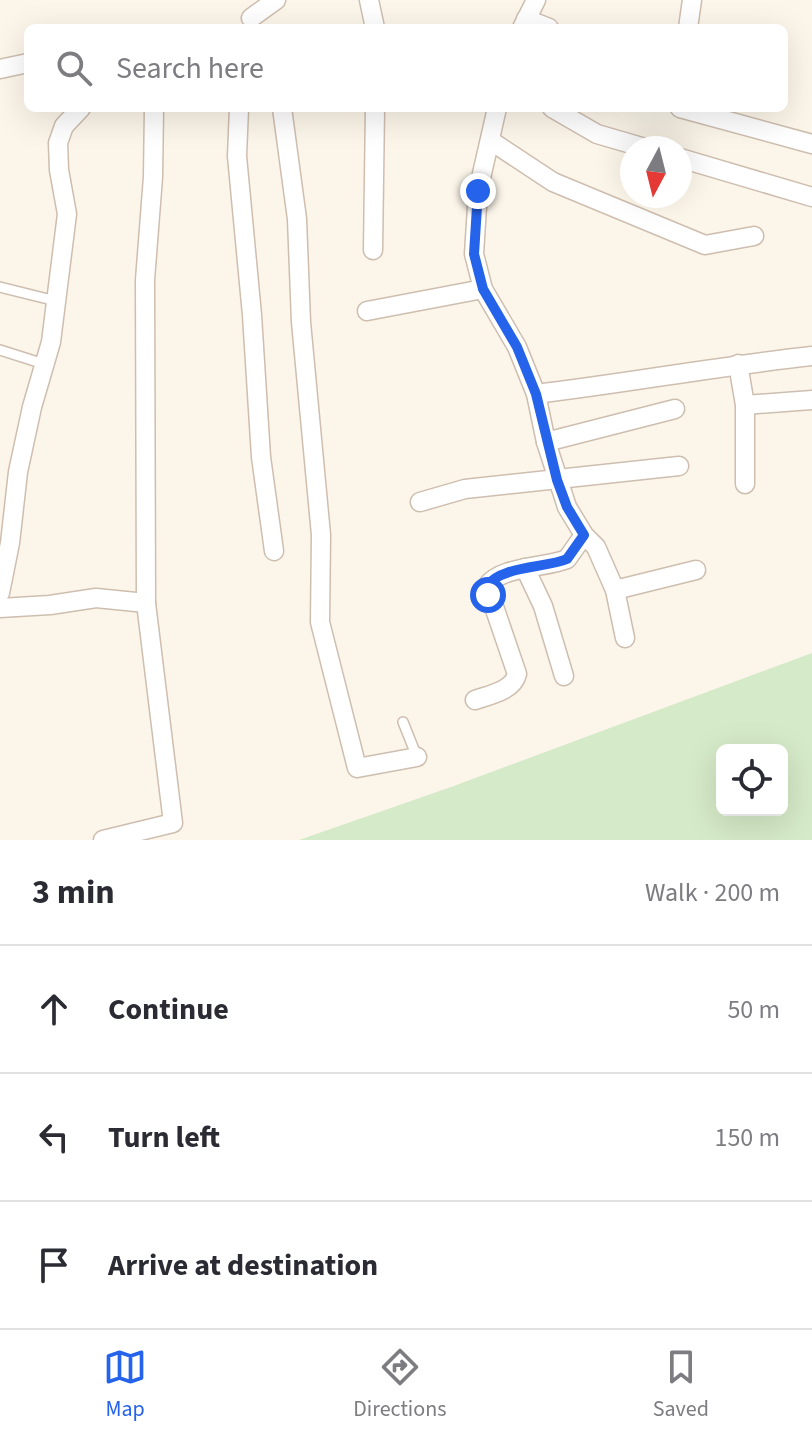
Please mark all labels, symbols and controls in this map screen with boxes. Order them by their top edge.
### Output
search box [24,24,788,112]
icon: search [52,46,96,90]
text: Search here [116,47,264,90]
north arrow [620,136,692,208]
route end [460,173,496,209]
route start [470,577,506,613]
map controls [716,744,788,816]
button: locate [716,744,788,816]
text: 3 min [32,868,115,917]
text: Walk · 200 m [645,874,780,911]
icon: ahead [32,987,76,1031]
text: Continue [108,988,229,1031]
text: 50 m [727,991,780,1028]
icon: left [32,1115,76,1159]
text: Turn left [108,1116,220,1159]
text: 150 m [714,1119,780,1156]
icon: arrive [32,1243,76,1287]
text: Arrive at destination [108,1244,378,1287]
tab: Map [103,1345,147,1425]
tab: Directions [353,1345,446,1425]
tab: Saved [653,1345,709,1425]

